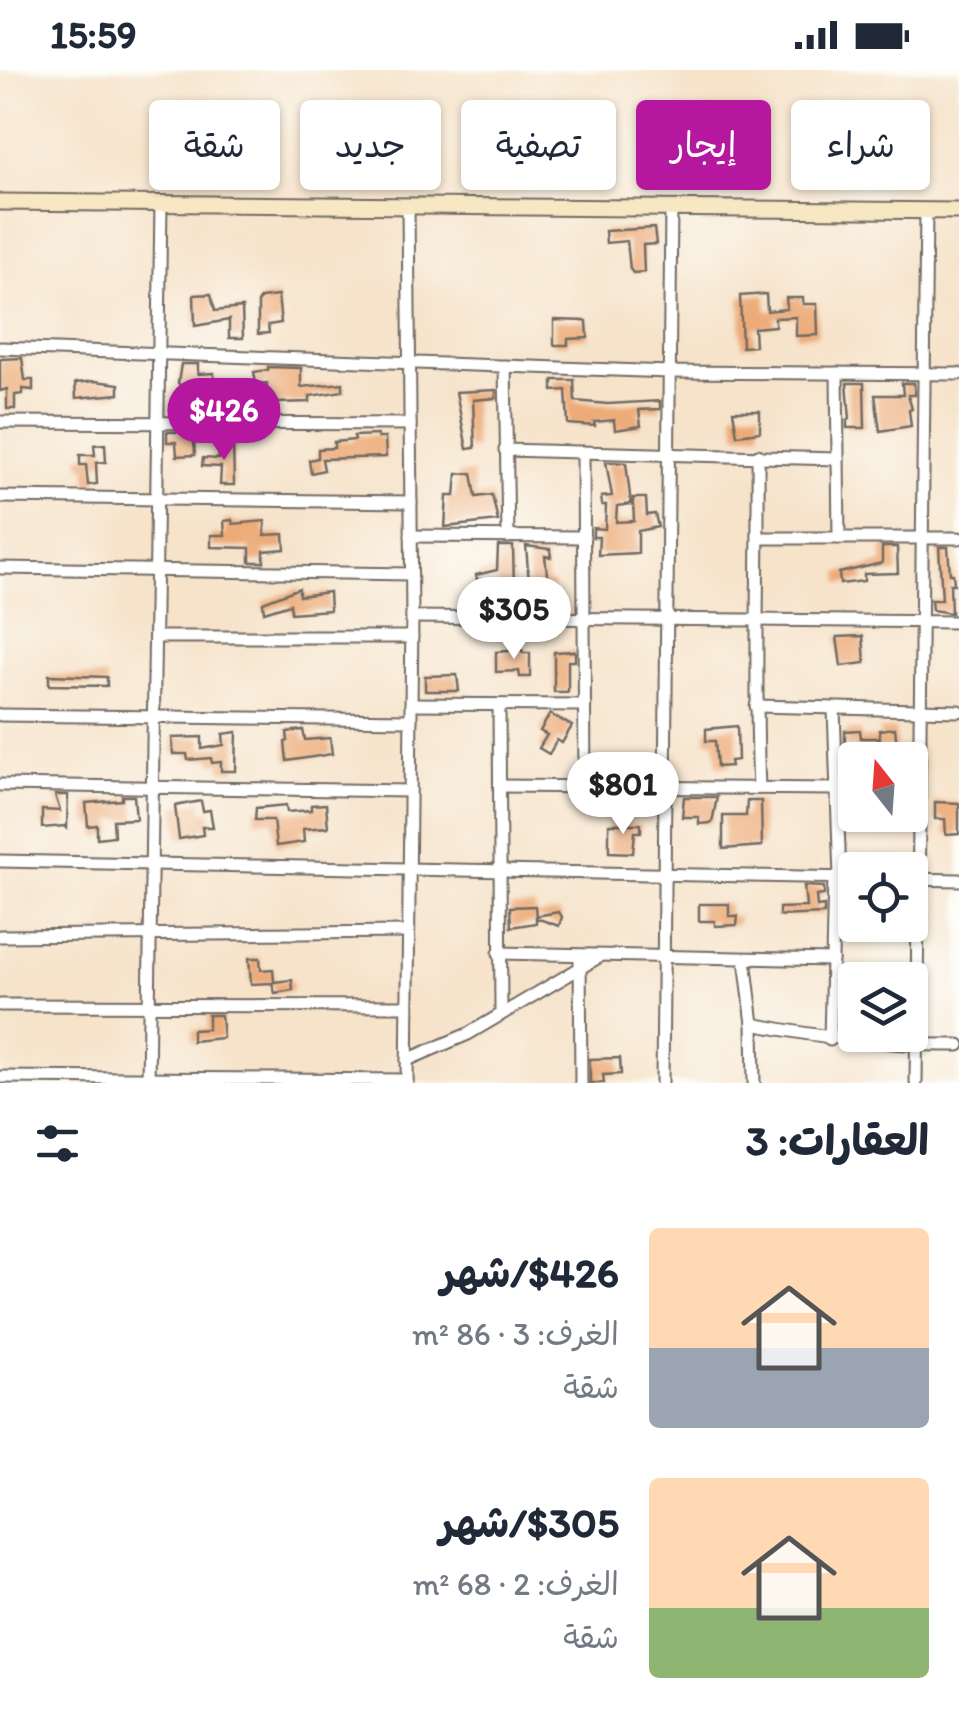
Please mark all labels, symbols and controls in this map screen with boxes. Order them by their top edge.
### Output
text: 15:59 [50,12,137,58]
chip: شقة [149,100,280,190]
chip: جديد [300,100,441,190]
chip: تصفية [461,100,616,190]
chip: إيجار [636,100,771,190]
chip: شراء [791,100,930,190]
pin: $426 [165,378,283,463]
text: $426 [189,391,259,429]
pin: $305 [455,577,573,662]
text: $305 [479,590,549,628]
north arrow [838,742,928,832]
map controls [838,742,928,1052]
pin: $801 [564,752,682,837]
text: $801 [589,765,657,803]
button: locate [838,852,928,942]
button: layers [838,962,928,1052]
text: العقارات: 3 [746,1115,929,1166]
icon: filters [30,1116,85,1171]
text: $426/شهر [441,1247,619,1298]
icon: home [729,1268,849,1388]
text: الغرف: 3 · 86 m² [412,1315,619,1353]
text: شقة [563,1368,619,1406]
text: $305/شهر [439,1497,619,1548]
icon: home [729,1518,849,1638]
text: الغرف: 2 · 68 m² [413,1565,619,1603]
text: شقة [563,1618,619,1656]

